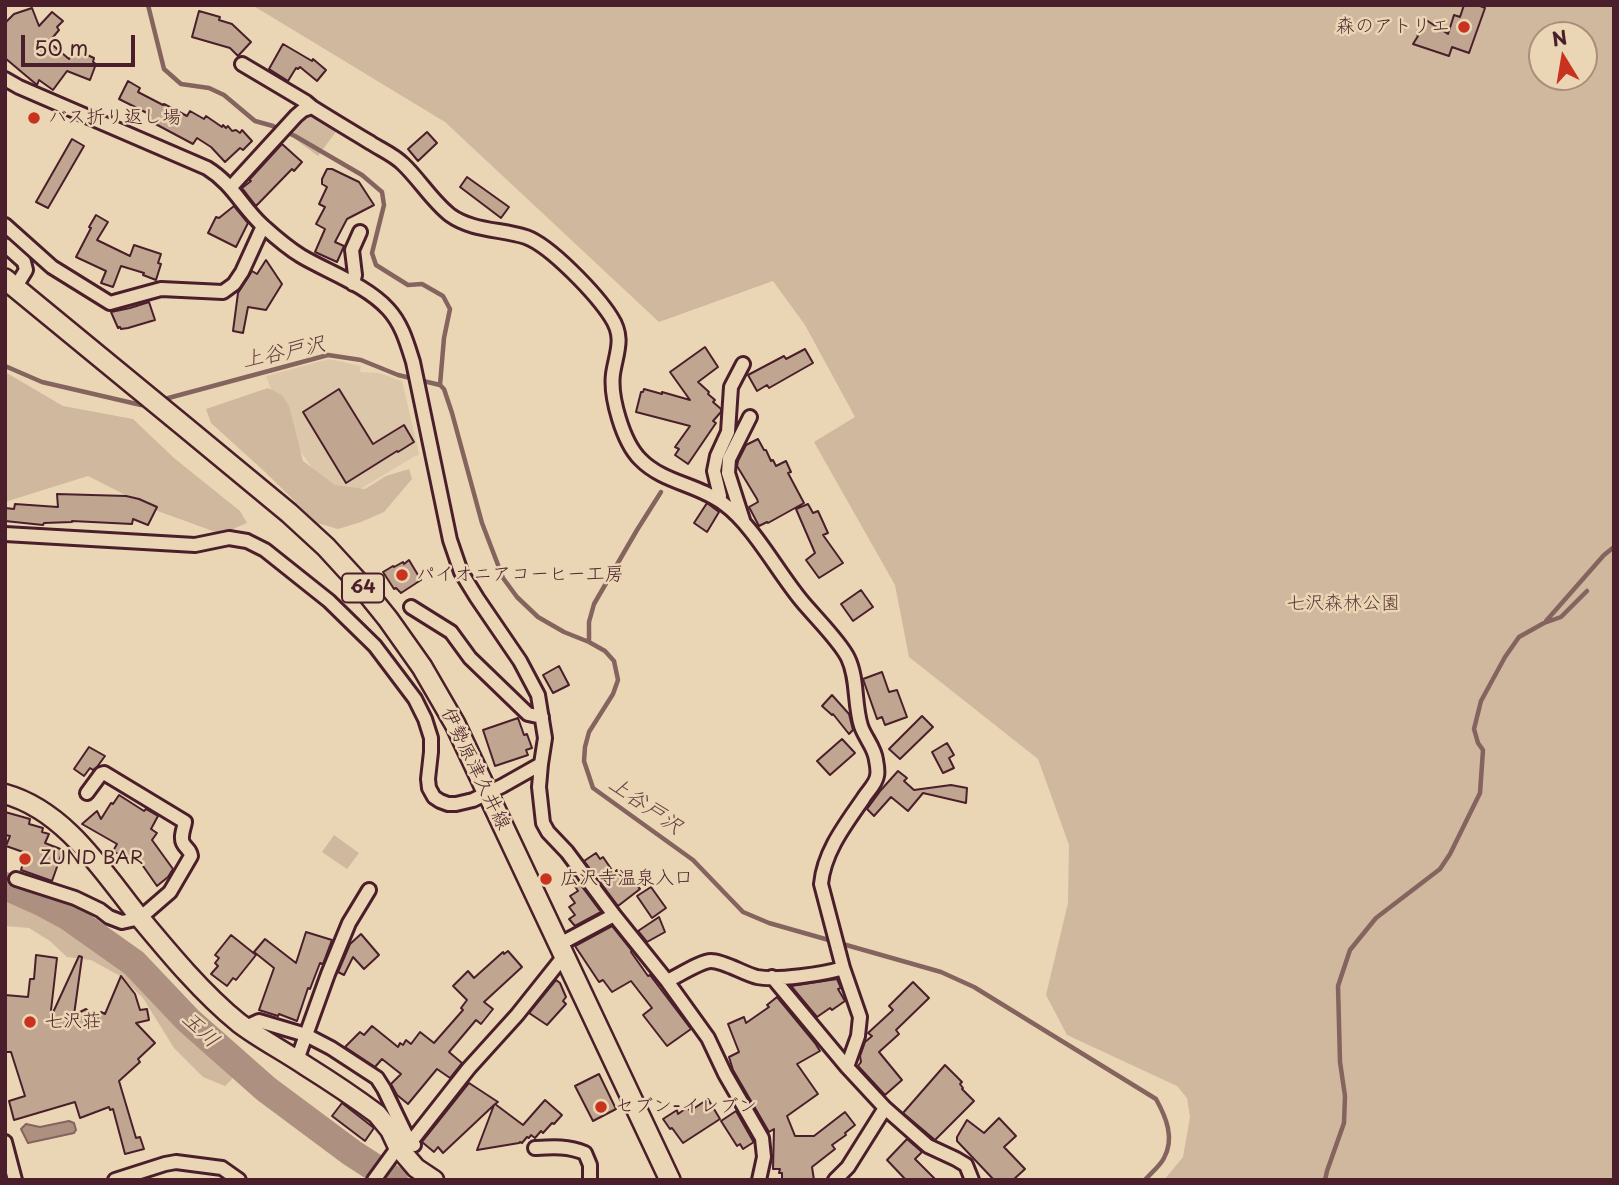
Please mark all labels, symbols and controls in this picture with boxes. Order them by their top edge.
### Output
place label: 森のアトリエ [1336,16,1450,38]
marker: 森のアトリエ [1456,19,1472,35]
scale bar [24,21,138,65]
north arrow [1528,21,1598,91]
text: N [1549,22,1569,53]
text: 50 m [34,31,88,63]
place label: バス折り返し場 [48,107,181,129]
marker: バス折り返し場 [26,110,42,126]
water label: 上谷戸沢 [240,332,328,374]
place label: パイオニアコーヒー工房 [416,564,624,586]
marker: パイオニアコーヒー工房 [394,567,410,583]
road number: 64 [342,574,384,602]
park label: 七沢森林公園 [1286,593,1400,615]
street label: 伊勢原津久井線 [436,704,514,834]
water label: 上谷戸沢 [603,772,687,840]
place label: ZUND BAR [39,848,144,870]
marker: ZUND BAR [17,851,33,867]
place label: 広沢寺温泉入口 [560,868,693,890]
marker: 広沢寺温泉入口 [538,871,554,887]
water label: 玉川 [176,1006,224,1054]
place label: 七沢荘 [44,1011,101,1033]
marker: 七沢荘 [22,1014,38,1030]
place label: セブン-イレブン [615,1096,757,1118]
marker: セブン-イレブン [593,1099,609,1115]

